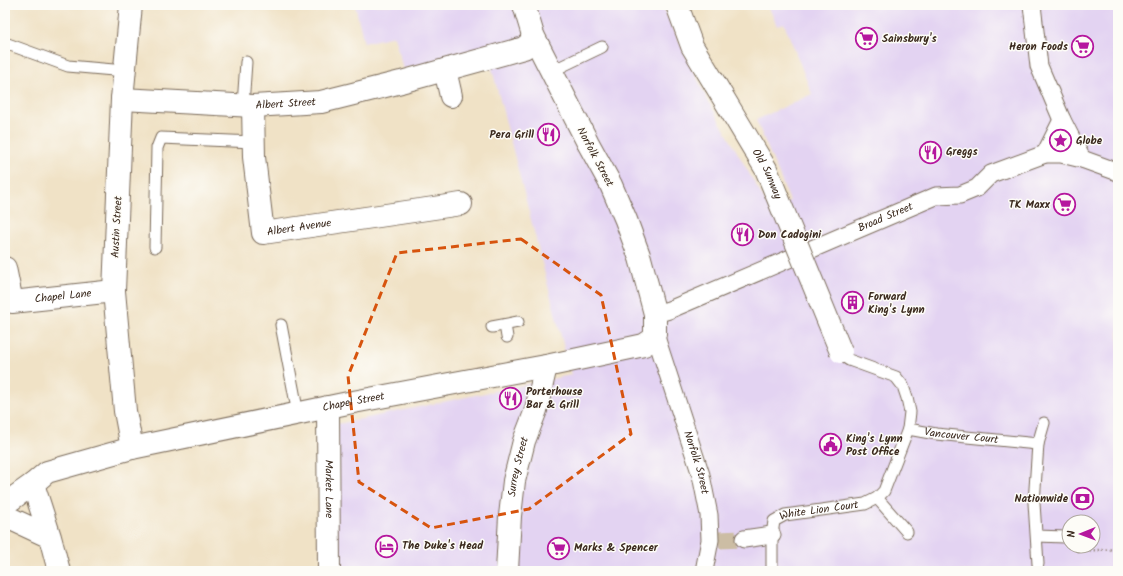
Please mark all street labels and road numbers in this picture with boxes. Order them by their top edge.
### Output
street label: Albert Street [255,93,317,115]
street label: Norfolk Street [572,124,619,191]
street label: Old Sunway [747,145,787,203]
street label: Austin Street [106,195,128,258]
street label: Broad Street [855,197,917,237]
street label: Albert Avenue [266,214,333,241]
street label: Chapel Lane [34,284,92,309]
street label: Chapel Street [321,387,387,417]
street label: Vancouver Court [923,423,1000,449]
street label: Norfolk Street [678,428,714,497]
street label: Surrey Street [503,433,534,498]
street label: Market Lane [319,460,338,518]
street label: White Lion Court [776,496,860,525]

